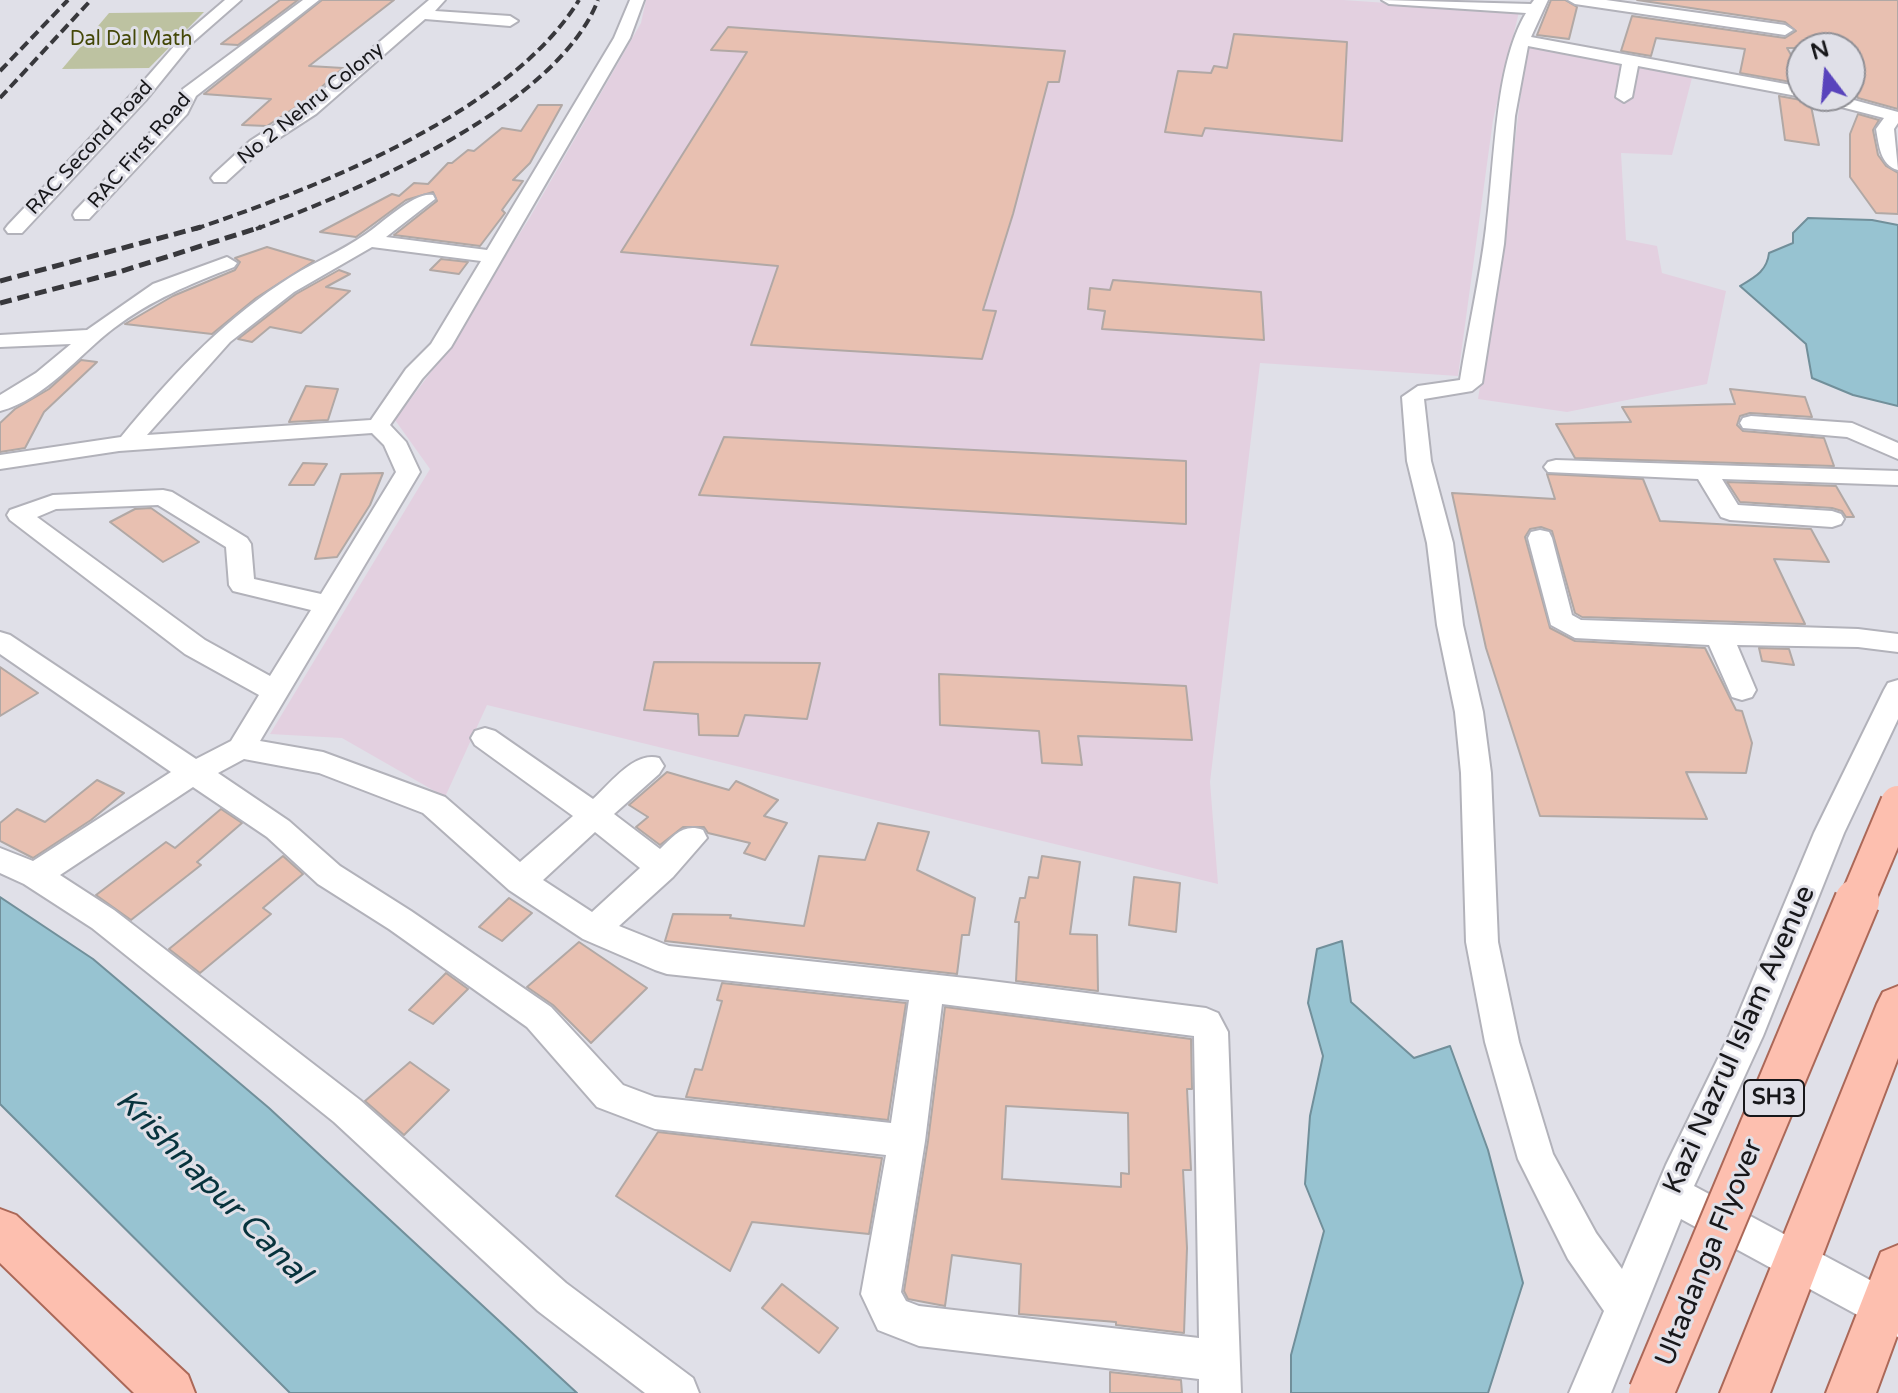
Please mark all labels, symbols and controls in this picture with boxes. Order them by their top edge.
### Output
park label: Dal Dal Math [70,28,192,52]
north arrow [1786,32,1866,112]
text: N [1808,36,1832,66]
street label: No 2 Nehru Colony [233,38,389,170]
street label: RAC Second Road [22,76,158,220]
street label: RAC First Road [83,88,197,214]
street label: Kazi Nazrul Islam Avenue [1657,881,1823,1199]
road number: SH3 [1744,1080,1804,1116]
water label: Krishnapur Canal [107,1083,317,1293]
street label: Ultadanga Flyover [1649,1134,1771,1372]

